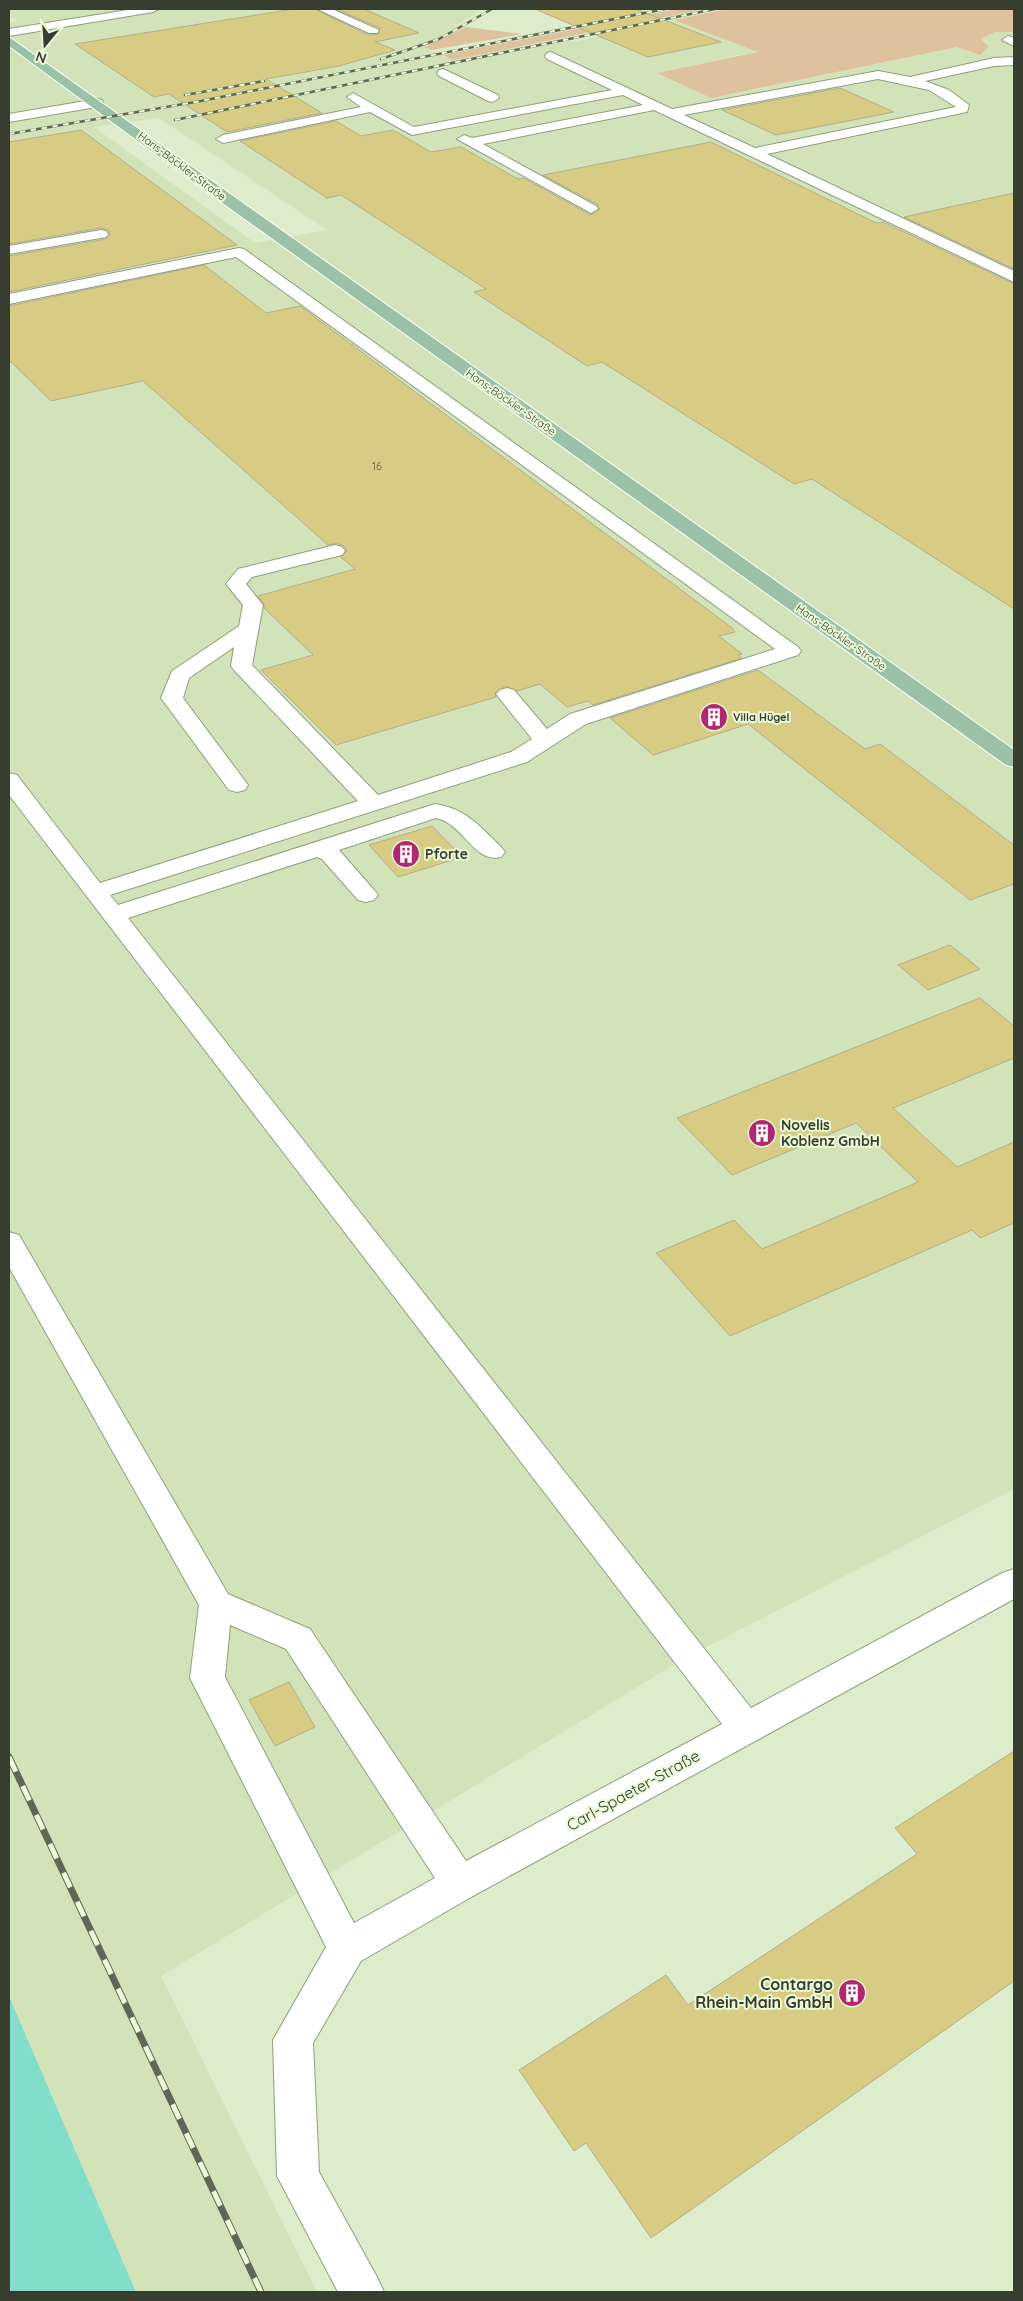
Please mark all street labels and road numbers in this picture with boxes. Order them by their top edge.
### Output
street label: Hans-Böckler-Straße [135,128,229,204]
street label: Hans-Böckler-Straße [463,366,559,438]
street label: Hans-Böckler-Straße [793,601,889,673]
street label: Carl-Spaeter-Straße [563,1745,703,1835]

